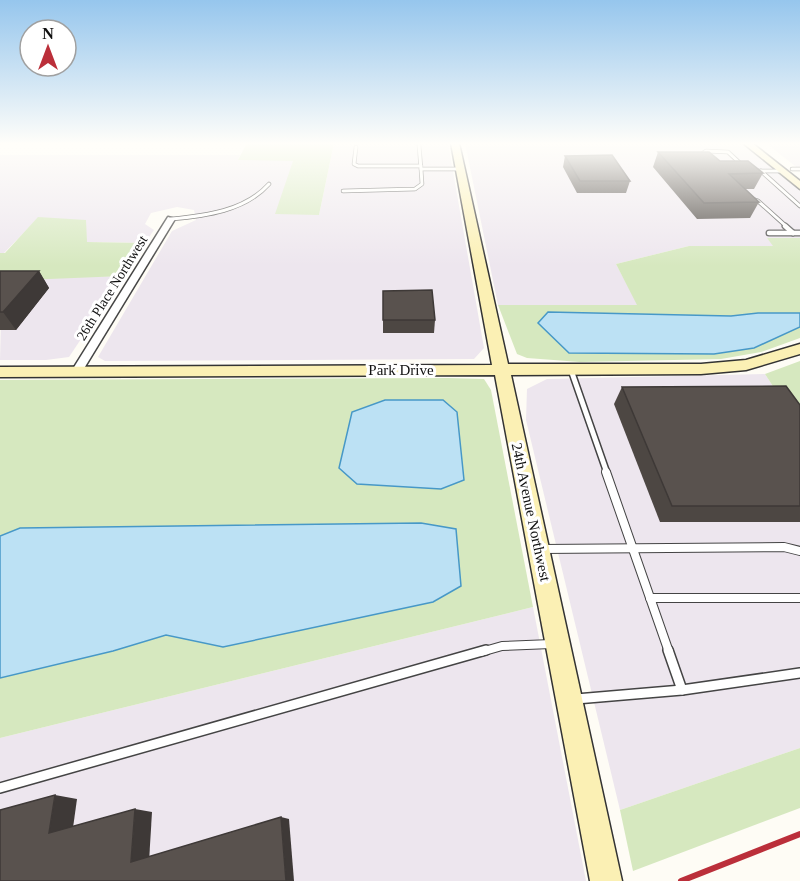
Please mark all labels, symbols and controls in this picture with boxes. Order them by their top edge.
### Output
north arrow [18,18,78,78]
text: N [42,25,54,42]
street label: 26th Place Northwest [74,233,150,343]
street label: Park Drive [368,362,434,378]
street label: 24th Avenue Northwest [508,441,554,584]

